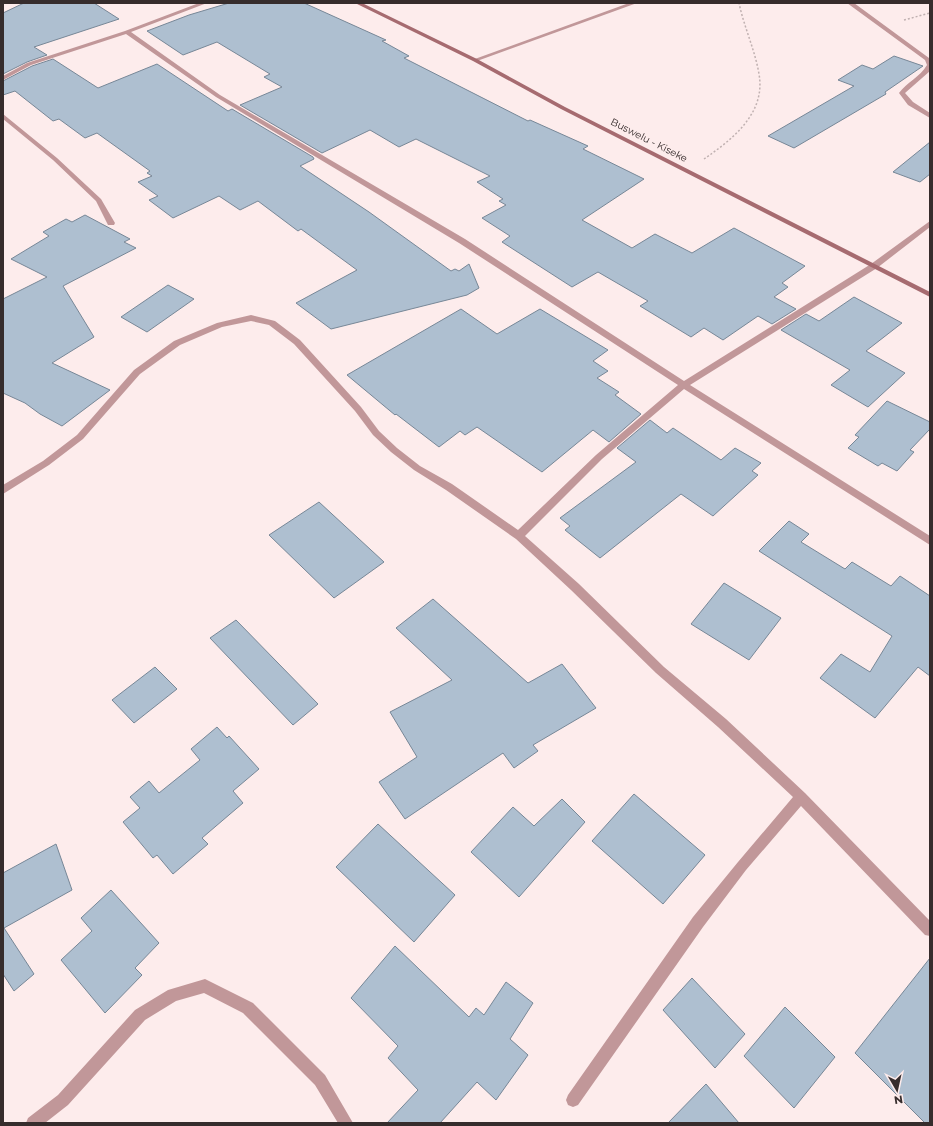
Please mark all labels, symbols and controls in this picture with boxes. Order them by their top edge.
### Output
street label: Buswelu - Kiseke [608,115,690,165]
north arrow [877,1070,917,1110]
text: N [893,1092,904,1107]

